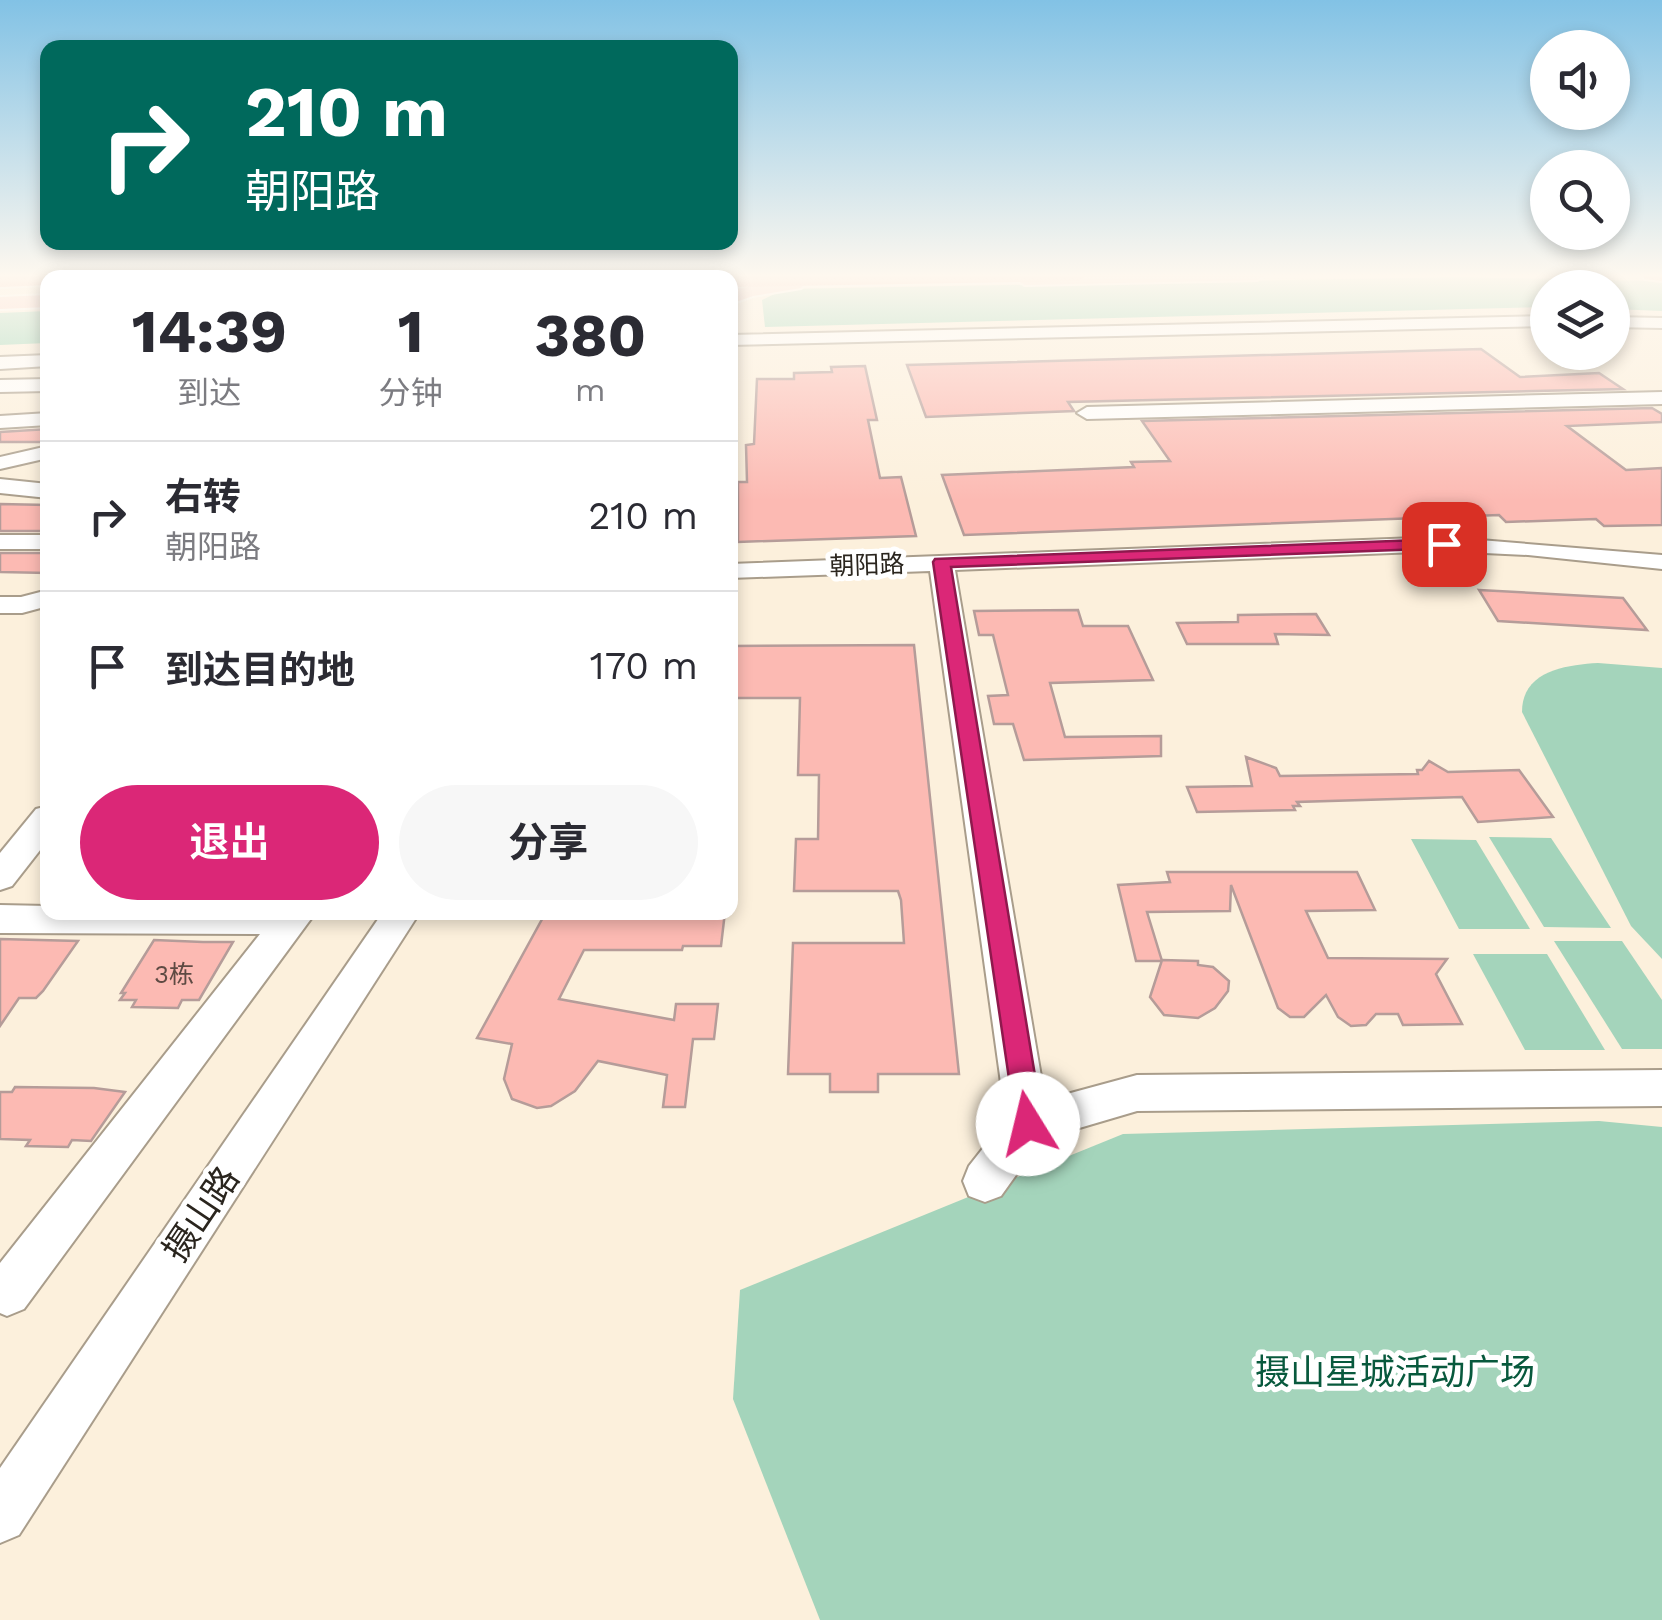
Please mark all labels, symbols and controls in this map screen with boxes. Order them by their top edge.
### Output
map controls [1530,30,1630,370]
button: sound [1530,30,1630,130]
text: 210 m [245,71,448,153]
icon: right [80,80,210,210]
button: search [1530,150,1630,250]
text: 朝阳路 [245,165,380,218]
button: layers [1530,270,1630,370]
text: 14:39 [132,296,287,367]
text: 1 [398,296,424,367]
text: 380 [534,300,646,371]
text: m [575,371,606,409]
text: 到达 [177,374,241,412]
text: 分钟 [379,374,443,412]
text: 右转 [165,475,241,519]
icon: right [80,489,135,544]
text: 210 m [588,494,698,538]
pin [1402,502,1487,587]
icon: arrive [1417,517,1472,572]
text: 朝阳路 [165,528,261,566]
street label: 朝阳路 [829,549,905,581]
icon: arrive [80,639,135,694]
text: 170 m [590,644,698,688]
text: 到达目的地 [165,648,355,692]
button: 退出 [80,785,379,900]
button: 分享 [399,785,698,900]
house number: 3栋 [154,960,194,989]
position arrow [976,1072,1080,1176]
street label: 摄山路 [154,1159,248,1269]
park label: 摄山星城活动广场 [1255,1351,1535,1393]

